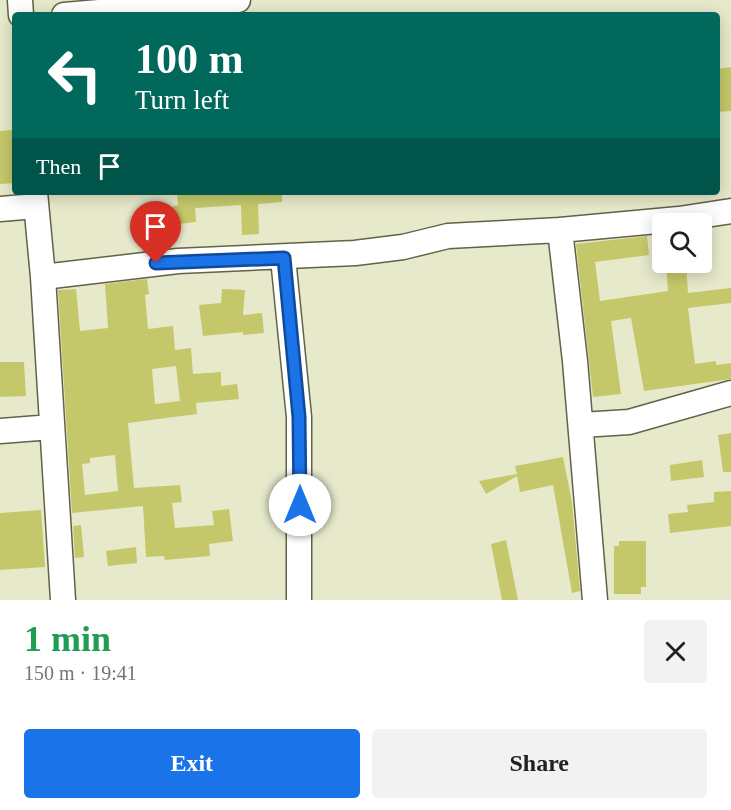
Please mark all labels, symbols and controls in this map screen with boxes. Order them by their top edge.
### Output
icon: left [36,36,114,114]
text: 100 m [135,36,244,82]
text: Turn left [135,85,229,115]
icon: arrive [93,150,126,183]
text: Then [36,154,81,179]
pin [130,201,181,263]
icon: arrive [139,210,172,243]
map controls [652,213,712,273]
button: search [652,213,712,273]
position arrow [268,473,332,537]
text: 1 min [24,619,111,659]
button: close [644,620,707,683]
text: 150 m · 19:41 [24,662,137,684]
button: Exit [24,729,360,798]
button: Share [372,729,707,798]

